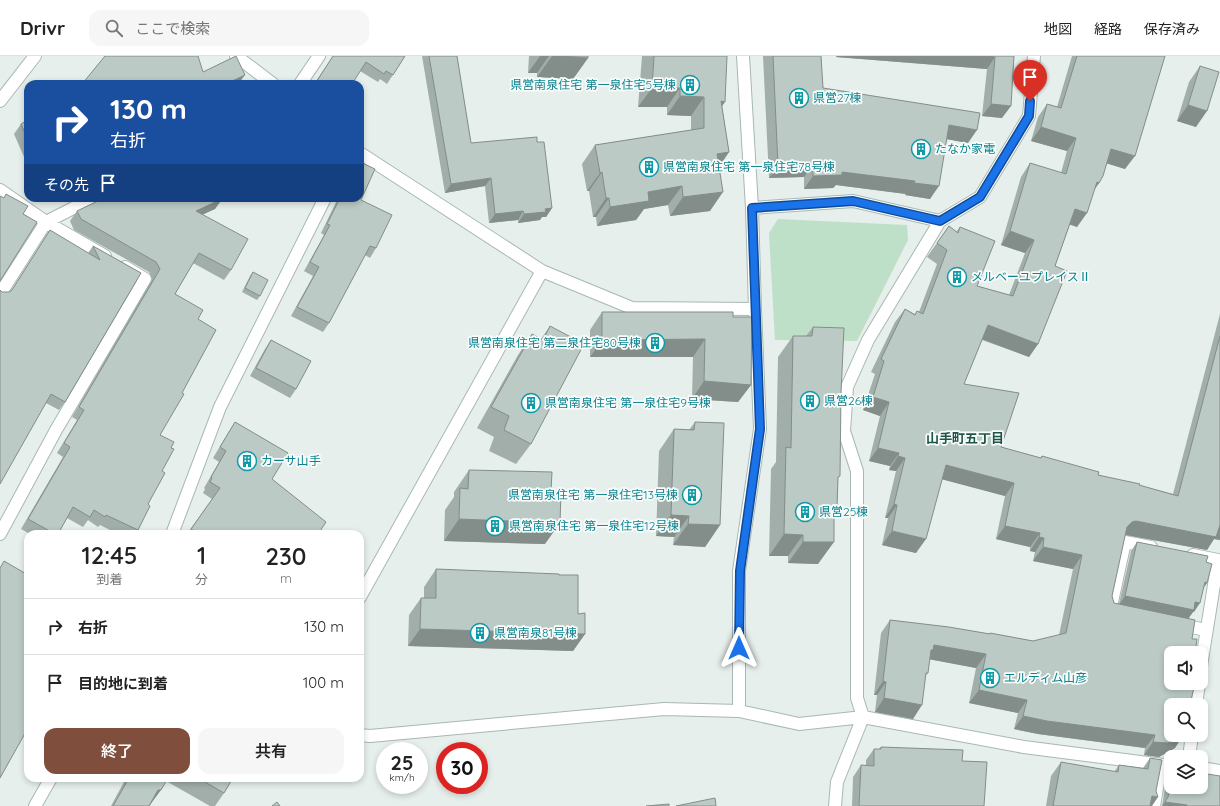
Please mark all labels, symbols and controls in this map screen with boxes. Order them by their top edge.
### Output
search box [89,10,369,46]
text: Drivr [20,16,65,40]
icon: search [103,17,125,39]
text: ここで検索 [135,19,210,38]
text: 地図 [1044,20,1072,38]
text: 経路 [1094,20,1122,38]
text: 保存済み [1144,20,1200,38]
pin [1013,60,1047,101]
icon: arrive [1019,66,1041,88]
building icon: 県営南泉住宅 第一泉住宅5号棟 [679,74,701,96]
place label: 県営南泉住宅 第一泉住宅5号棟 [510,77,676,92]
building icon: 県営27棟 [788,87,810,109]
place label: 県営27棟 [813,90,862,105]
text: 130 m [110,91,187,126]
icon: right [44,96,96,148]
text: 右折 [110,129,146,152]
building icon: たなか家電 [910,138,932,160]
place label: たなか家電 [935,141,995,156]
building icon: 県営南泉住宅 第一泉住宅78号棟 [638,156,660,178]
place label: 県営南泉住宅 第一泉住宅78号棟 [663,159,835,174]
icon: arrive [97,172,119,194]
text: その先 [44,175,89,194]
building icon: メルベーユプレイスⅡ [946,266,968,288]
place label: メルベーユプレイスⅡ [971,269,1091,284]
building icon: 県営南泉住宅 第二泉住宅80号棟 [644,332,666,354]
place label: 県営南泉住宅 第二泉住宅80号棟 [468,335,641,350]
building icon: 県営26棟 [799,390,821,412]
building icon: 県営南泉住宅 第一泉住宅9号棟 [520,392,542,414]
place label: 県営26棟 [824,393,873,408]
place label: 県営南泉住宅 第一泉住宅9号棟 [545,395,711,410]
district label: 山手町五丁目 [926,430,1004,446]
building icon: カーサ山手 [236,450,258,472]
place label: カーサ山手 [261,453,321,468]
building icon: 県営南泉住宅 第一泉住宅13号棟 [681,484,703,506]
place label: 県営南泉住宅 第一泉住宅13号棟 [508,487,678,502]
building icon: 県営25棟 [794,501,816,523]
place label: 県営25棟 [819,504,868,519]
building icon: 県営南泉住宅 第一泉住宅12号棟 [484,515,506,537]
place label: 県営南泉住宅 第一泉住宅12号棟 [509,518,679,533]
text: 12:45 [82,540,137,570]
text: 1 [197,540,206,570]
text: 230 [266,541,306,571]
text: m [280,570,292,586]
text: 到着 [96,571,122,587]
text: 分 [195,571,208,587]
icon: right [44,616,66,638]
text: 130 m [304,617,344,636]
text: 右折 [78,618,108,637]
building icon: 県営南泉81号棟 [469,622,491,644]
place label: 県営南泉81号棟 [494,625,577,640]
position arrow [718,627,760,669]
map controls [1164,646,1208,794]
button: sound [1164,646,1208,690]
building icon: エルディム山彦 [979,667,1001,689]
place label: エルディム山彦 [1004,670,1087,685]
icon: arrive [44,672,66,694]
text: 100 m [303,673,344,692]
text: 目的地に到着 [78,674,168,693]
button: search [1164,698,1208,742]
button: 終了 [44,728,190,774]
button: 共有 [198,728,344,774]
speed limit sign: 30 [436,742,488,794]
text: 25 [391,750,413,775]
button: layers [1164,750,1208,794]
text: km/h [389,771,415,784]

